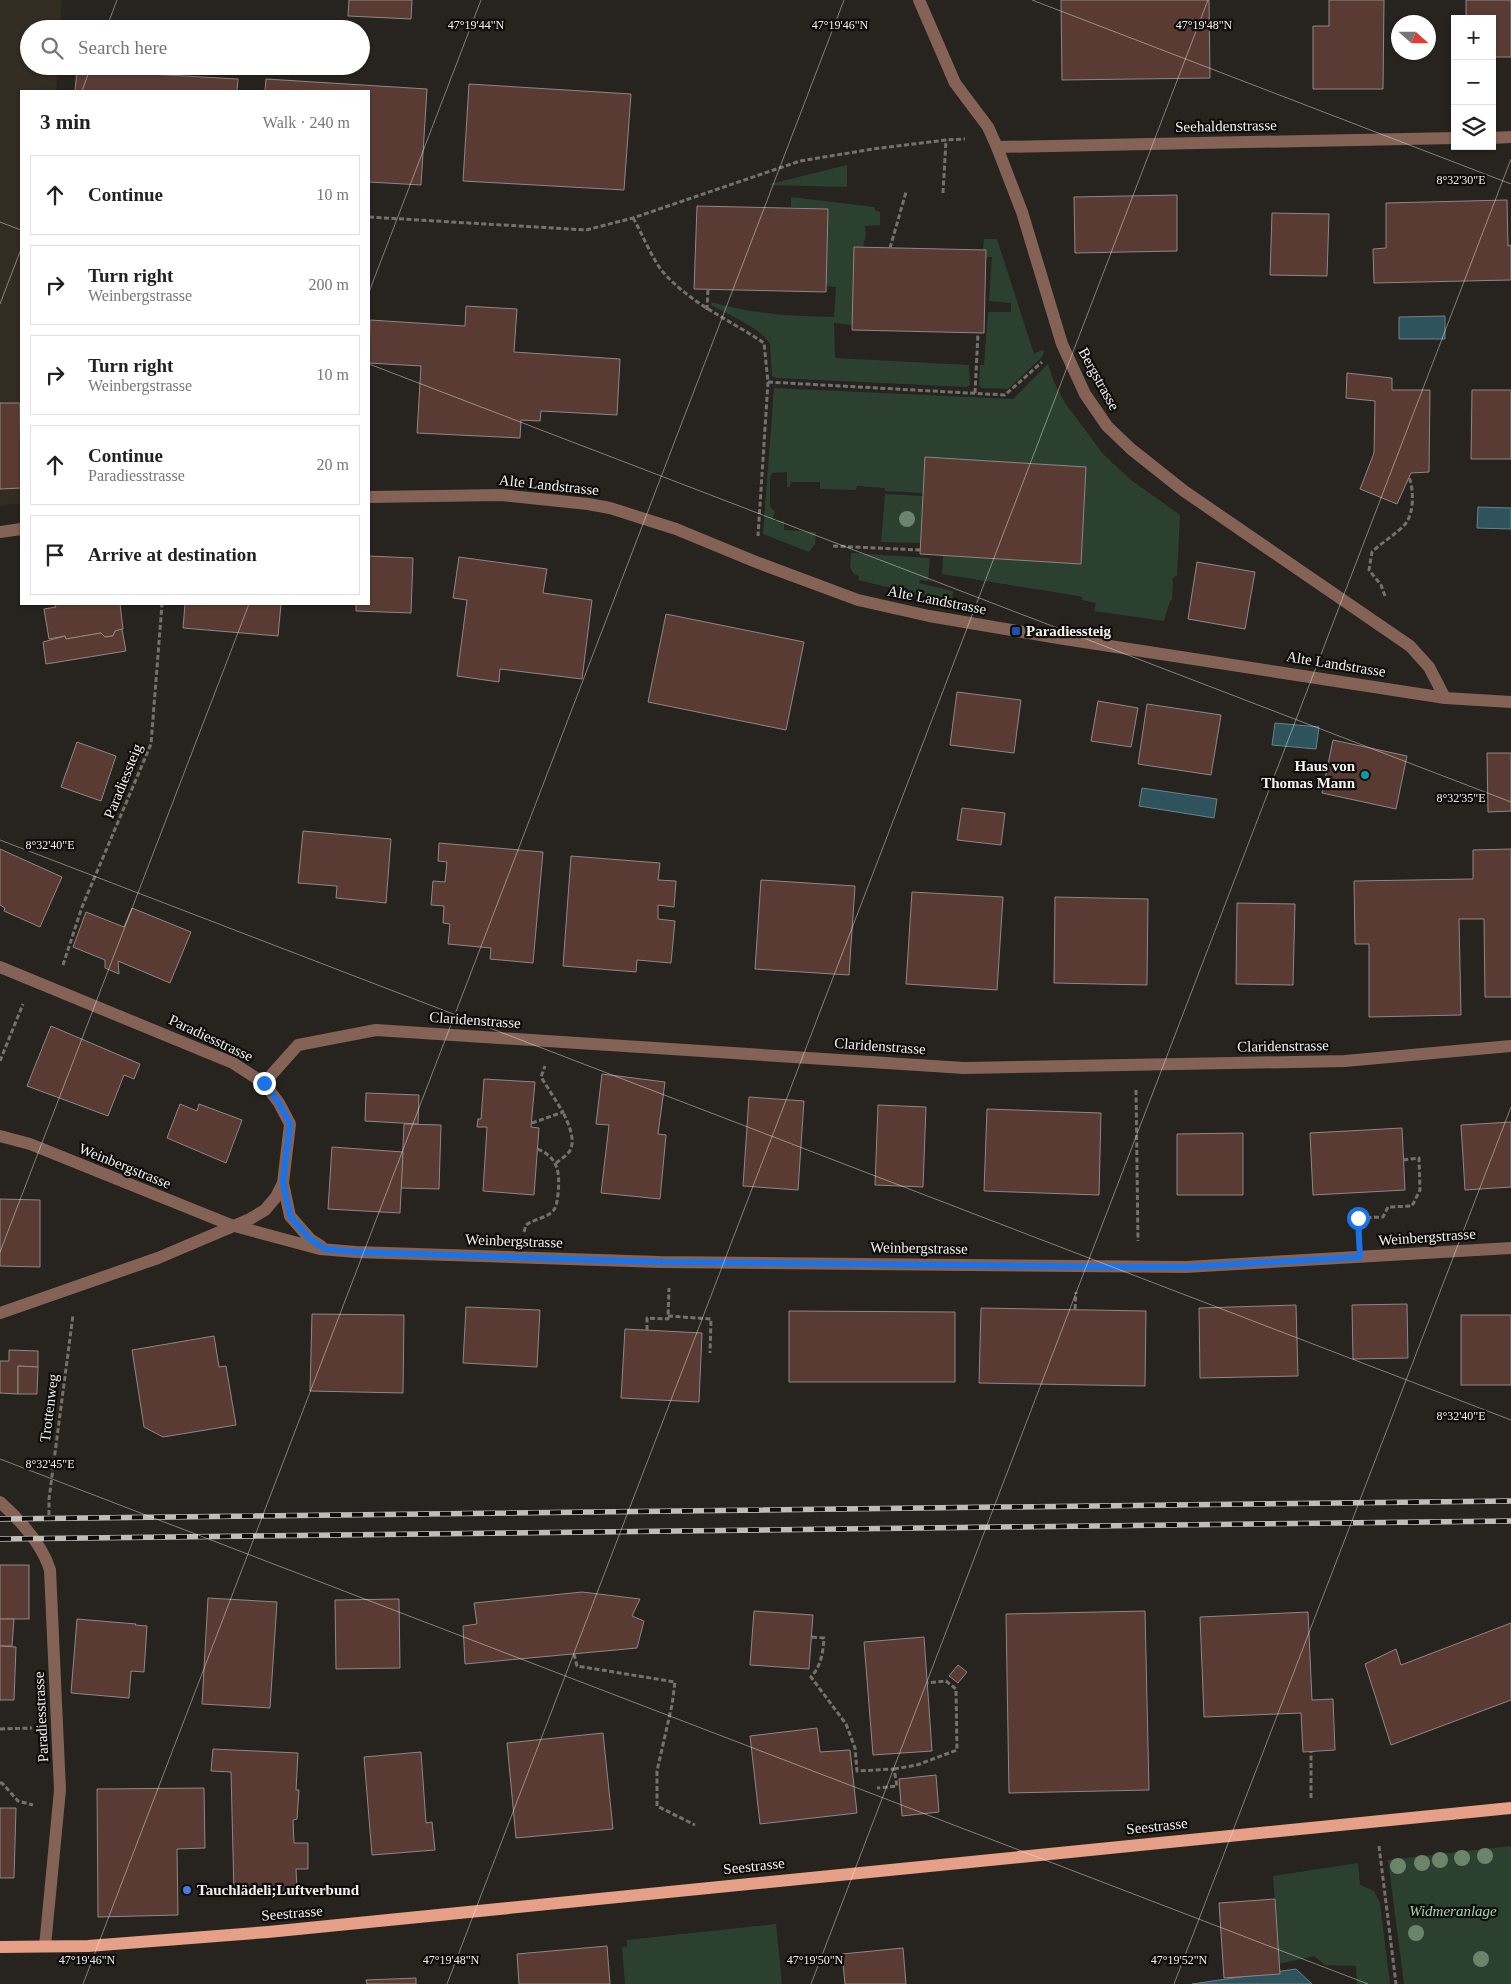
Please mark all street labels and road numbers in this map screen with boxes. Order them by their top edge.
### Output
street label: Seehaldenstrasse [1175,117,1277,135]
street label: Bergstrasse [1075,345,1123,413]
street label: Alte Landstrasse [498,472,600,498]
street label: Alte Landstrasse [886,583,988,617]
street label: Alte Landstrasse [1285,648,1387,680]
street label: Paradiessteig [101,741,145,821]
street label: Claridenstrasse [429,1009,522,1031]
street label: Paradiesstrasse [166,1012,256,1065]
street label: Claridenstrasse [834,1035,927,1057]
street label: Claridenstrasse [1237,1037,1329,1055]
street label: Weinbergstrasse [77,1140,174,1192]
street label: Weinbergstrasse [1378,1226,1477,1248]
street label: Weinbergstrasse [465,1231,563,1251]
street label: Weinbergstrasse [870,1239,968,1257]
street label: Trottenweg [37,1372,61,1443]
street label: Paradiesstrasse [31,1671,51,1763]
street label: Seestrasse [1126,1815,1189,1837]
street label: Seestrasse [723,1855,786,1877]
street label: Seestrasse [261,1902,324,1924]

